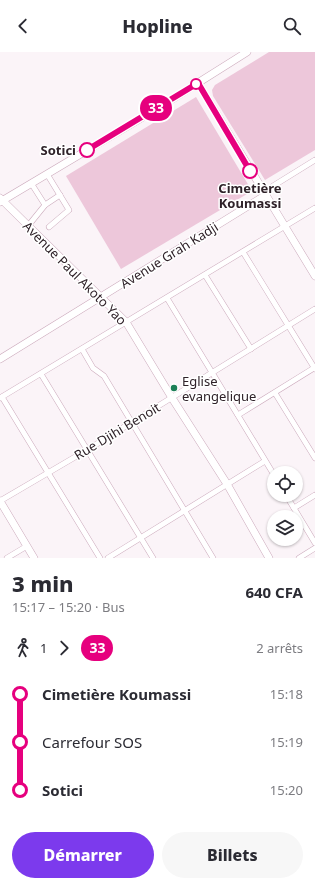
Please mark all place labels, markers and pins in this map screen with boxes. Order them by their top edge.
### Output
unlabelled marker [190,78,202,90]
place label: Sotici [41,141,76,159]
marker: Sotici [79,142,95,158]
marker: Cimetière Koumassi [242,163,258,179]
place label: Cimetière Koumassi [218,179,282,212]
place label: Eglise evangelique [182,372,256,405]
marker: Eglise evangelique [169,383,179,393]

